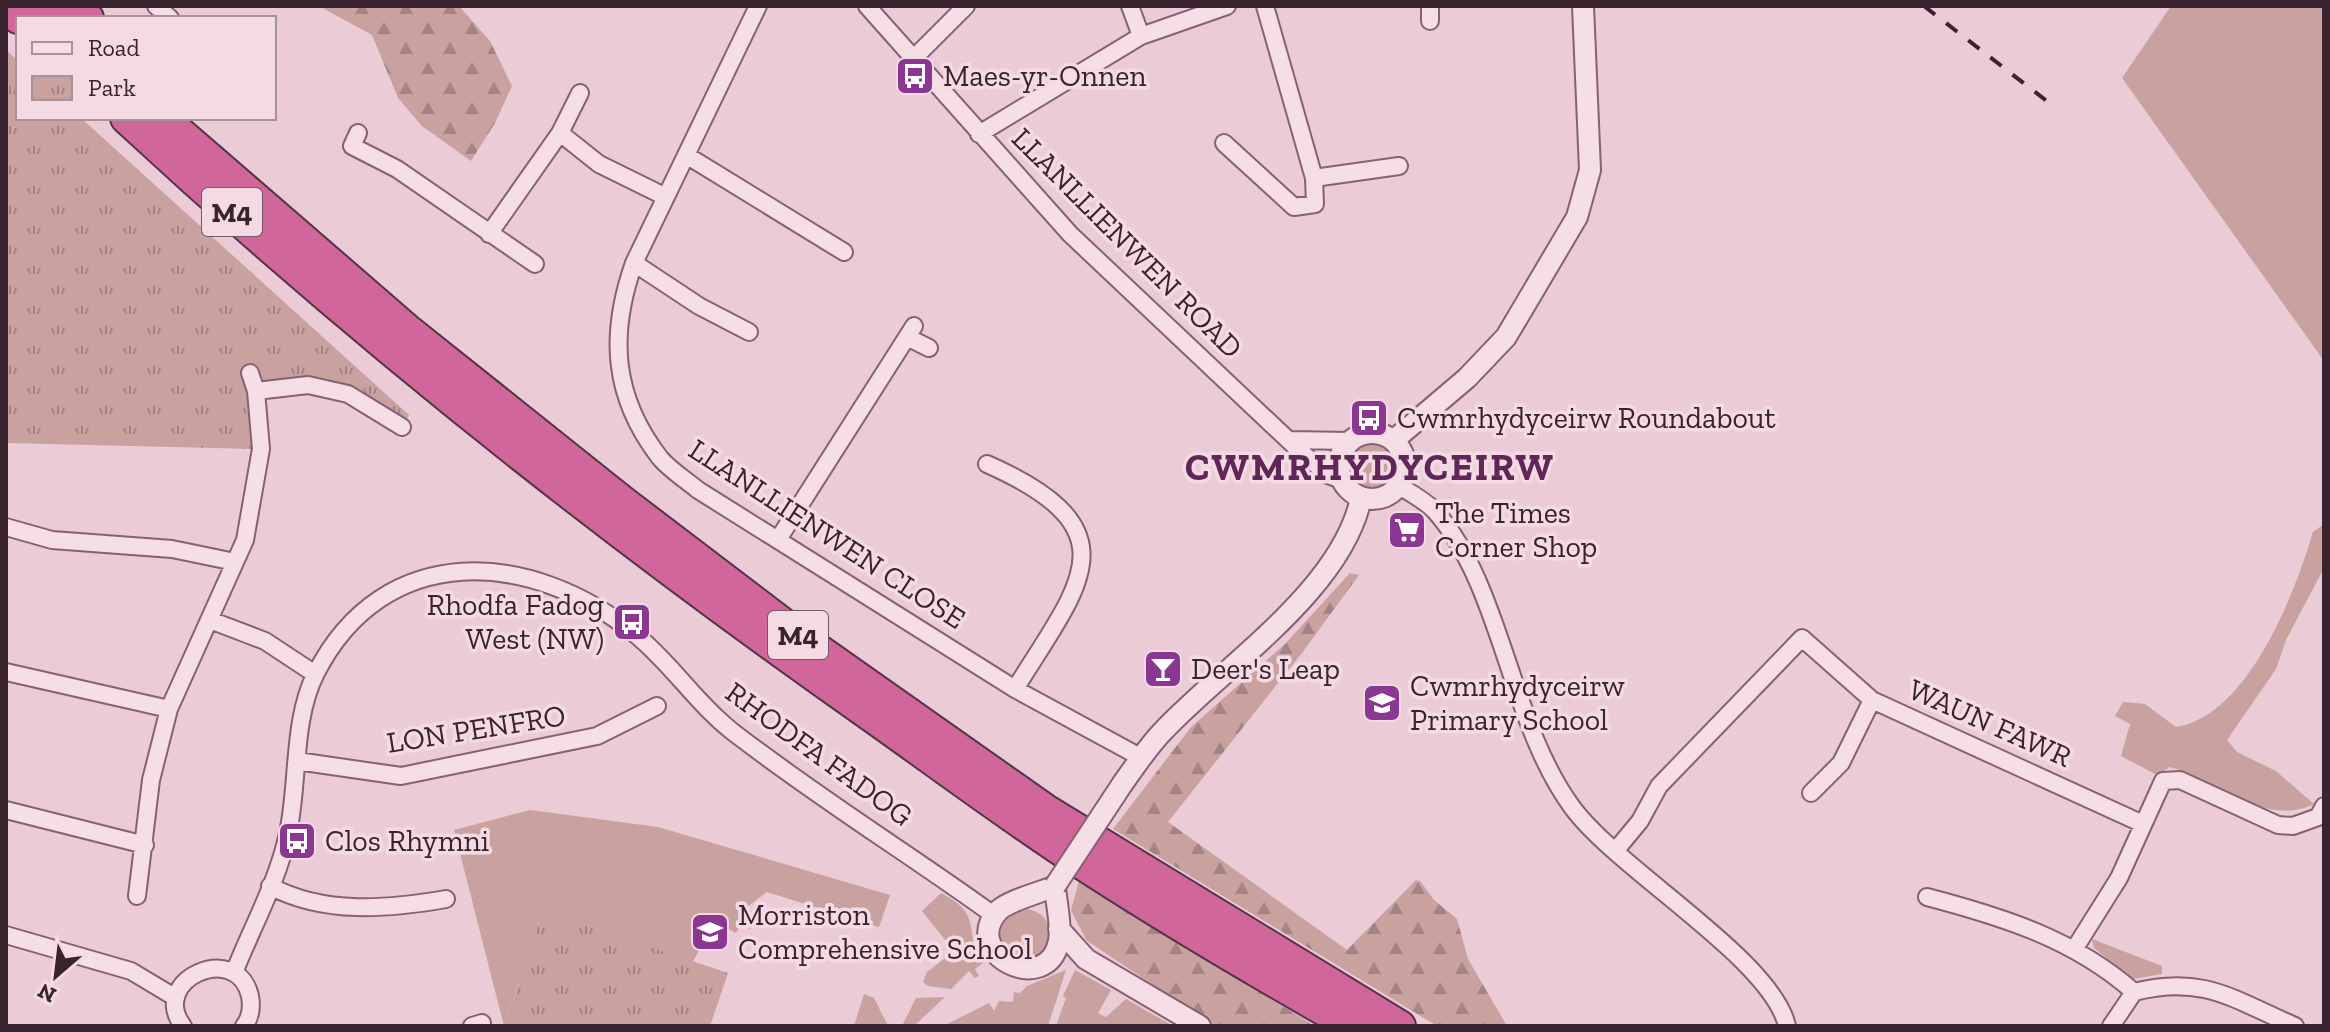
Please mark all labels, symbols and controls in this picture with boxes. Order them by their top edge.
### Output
legend [16,16,276,120]
text: Road [88,33,140,62]
bus stop icon: Maes-yr-Onnen [894,55,936,97]
place label: Maes-yr-Onnen [943,58,1147,94]
text: Park [88,73,136,102]
street label: LLANLLIENWEN ROAD [1004,120,1250,366]
road number: M4 [202,188,262,236]
bus stop icon: Cwmrhydyceirw Roundabout [1348,397,1390,439]
place label: Cwmrhydyceirw Roundabout [1397,400,1776,436]
street label: LLANLLIENWEN CLOSE [682,431,972,637]
district label: CWMRHYDYCEIRW [1185,444,1555,490]
place label: The Times Corner Shop [1435,495,1597,565]
supermarket icon: The Times Corner Shop [1386,509,1428,551]
place label: Rhodfa Fadog West (NW) [427,587,604,657]
bus stop icon: Rhodfa Fadog West (NW) [611,601,653,643]
road number: M4 [768,611,828,659]
bar icon: Deer's Leap [1142,648,1184,690]
place label: Deer's Leap [1191,651,1340,687]
place label: Cwmrhydyceirw Primary School [1410,668,1625,738]
street label: WAUN FAWR [1903,671,2077,775]
street label: RHODFA FADOG [719,674,919,834]
school or university icon: Cwmrhydyceirw Primary School [1361,682,1403,724]
street label: LON PENFRO [384,697,568,761]
bus stop icon: Clos Rhymni [276,820,318,862]
place label: Clos Rhymni [325,823,489,859]
place label: Morriston Comprehensive School [738,897,1032,967]
school or university icon: Morriston Comprehensive School [689,911,731,953]
north arrow [16,936,96,1016]
text: N [33,977,61,1009]

